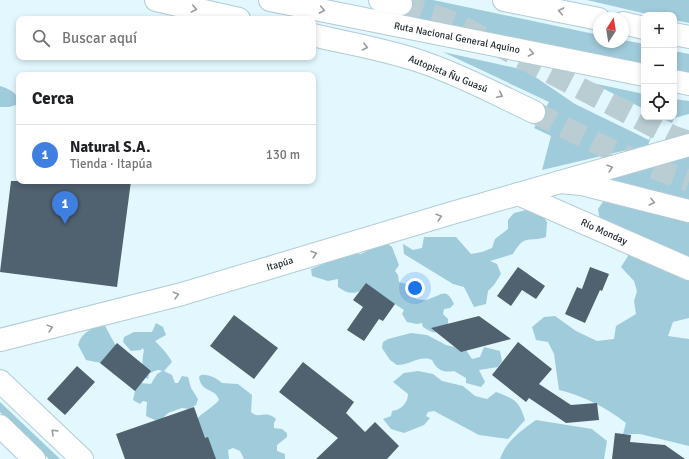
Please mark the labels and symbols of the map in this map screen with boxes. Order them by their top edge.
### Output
one-way arrow [191,4,198,12]
one-way arrow [318,6,325,14]
one-way arrow [558,7,564,16]
north arrow [593,12,629,48]
street label: Ruta Nacional General Aquino [393,20,521,56]
one-way arrow [361,42,368,51]
one-way arrow [528,48,535,56]
street label: Autopista Ñu Guasú [407,53,489,95]
one-way arrow [496,90,503,98]
one-way arrow [606,164,613,173]
pin: 1 [52,191,78,224]
one-way arrow [649,197,655,205]
one-way arrow [435,213,442,222]
street label: Río Monday [579,216,629,248]
one-way arrow [310,250,317,259]
street label: Itapúa [265,254,295,274]
your location [405,278,425,298]
one-way arrow [172,291,179,300]
one-way arrow [46,324,53,333]
one-way arrow [51,429,59,437]

